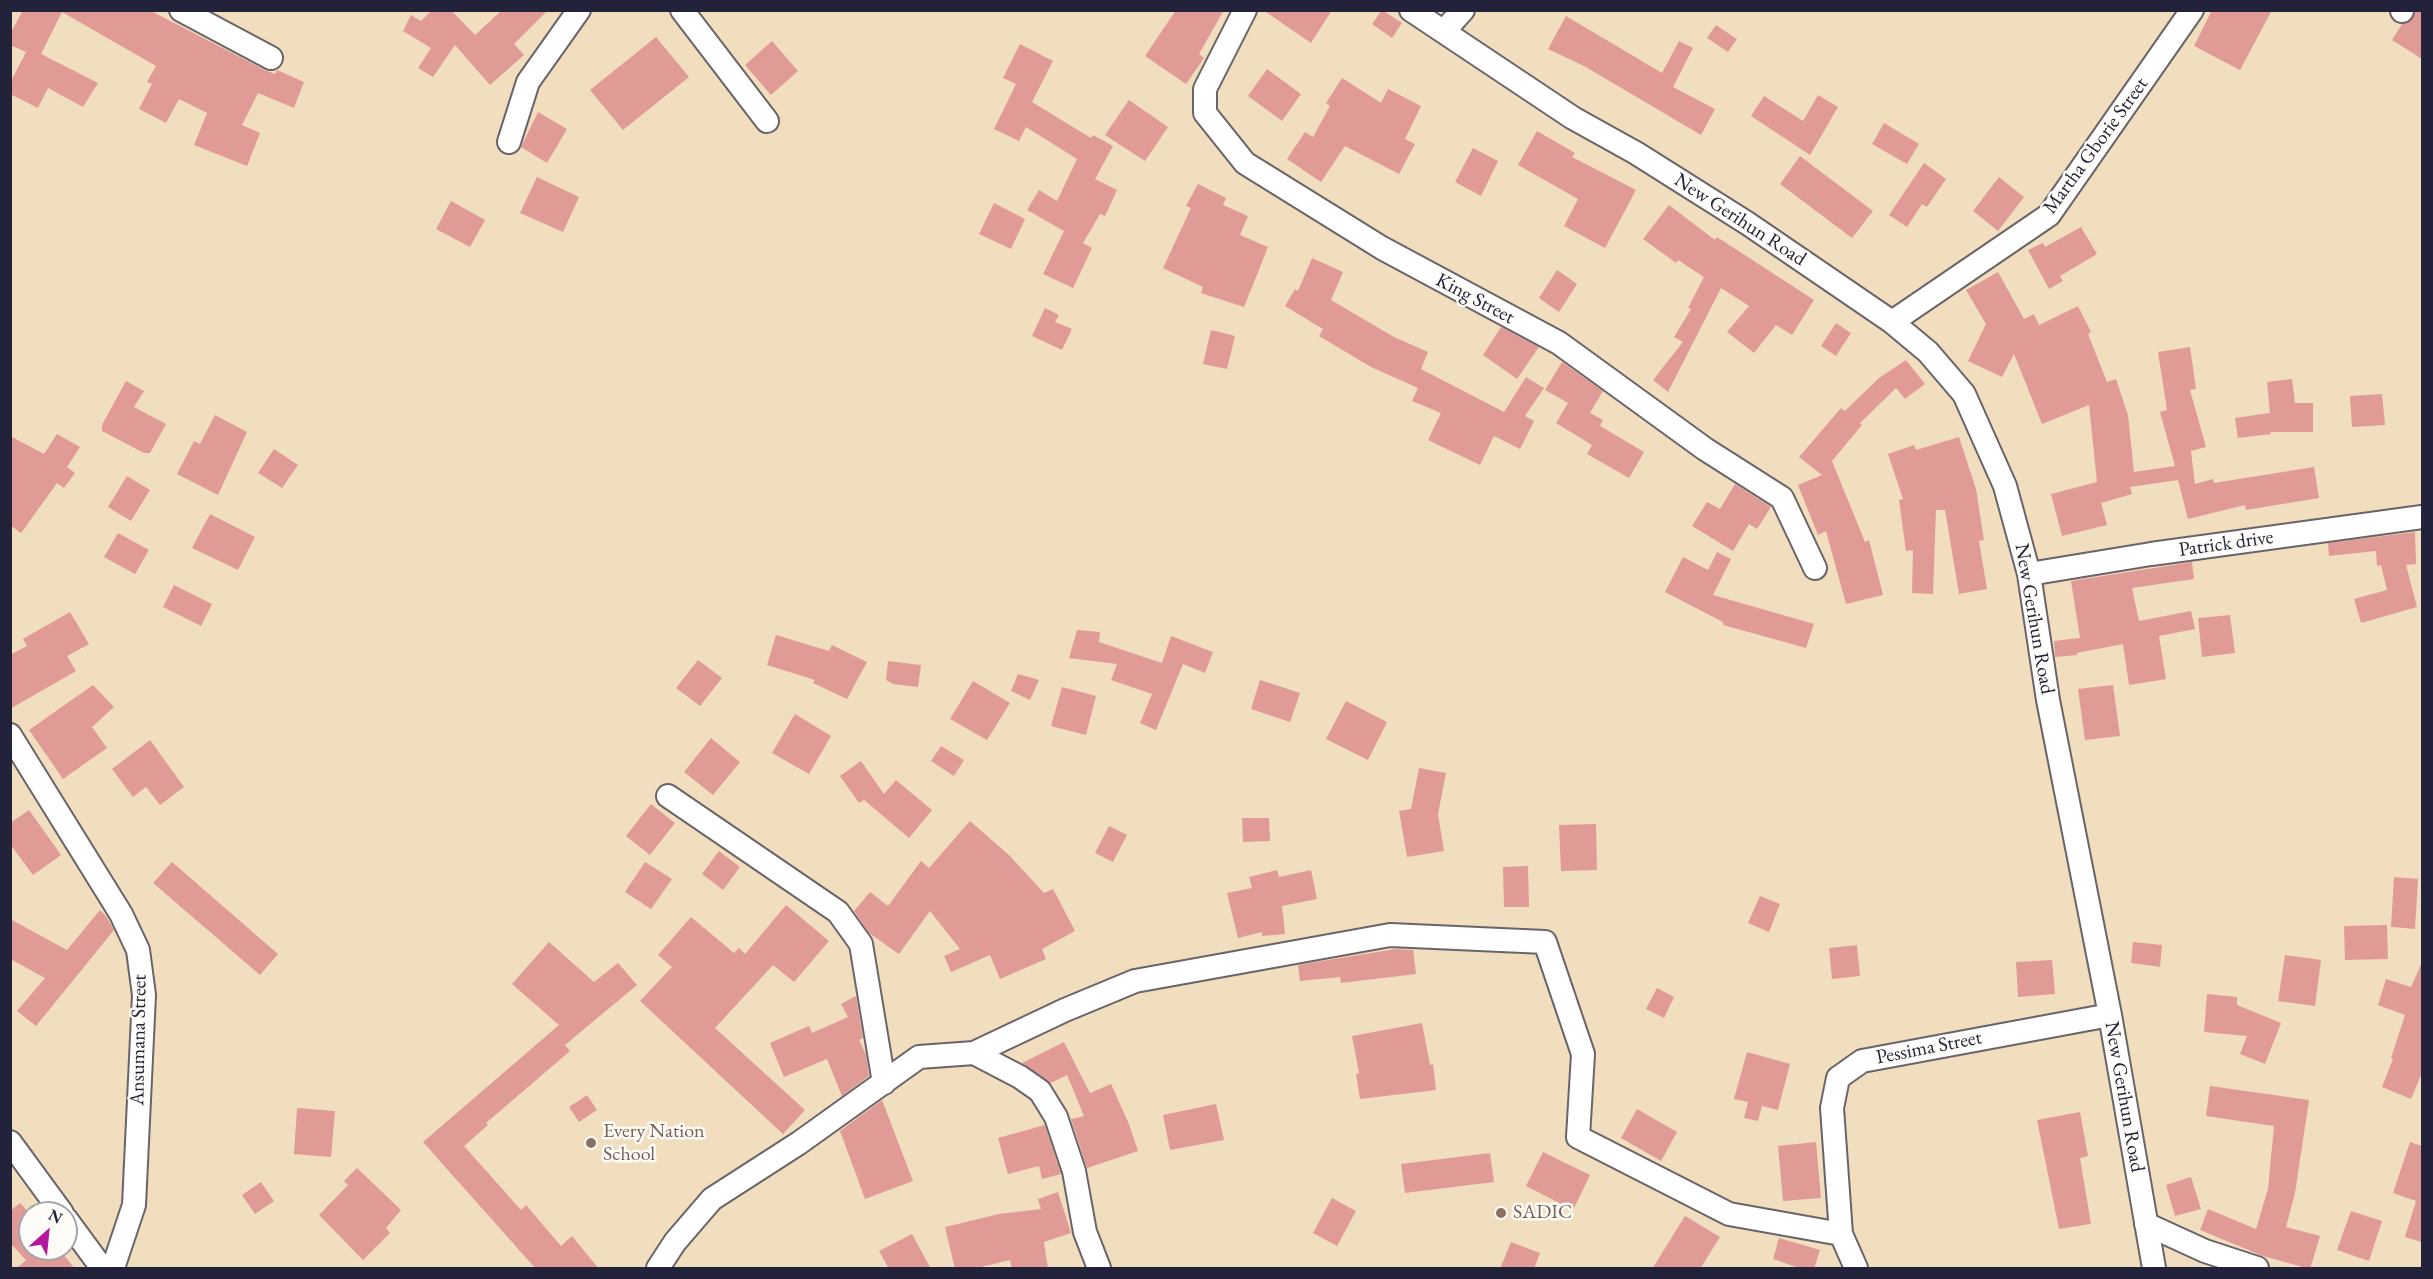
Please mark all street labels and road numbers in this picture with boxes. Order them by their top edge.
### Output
street label: Martha Gborie Street [2038,73,2154,219]
street label: New Gerihun Road [1669,168,1811,272]
street label: King Street [1432,268,1518,330]
street label: Patrick drive [2177,525,2275,563]
street label: New Gerihun Road [2009,542,2059,696]
street label: Ansumana Street [126,974,152,1106]
street label: New Gerihun Road [2099,1020,2149,1174]
street label: Pessima Street [1874,1026,1984,1070]

